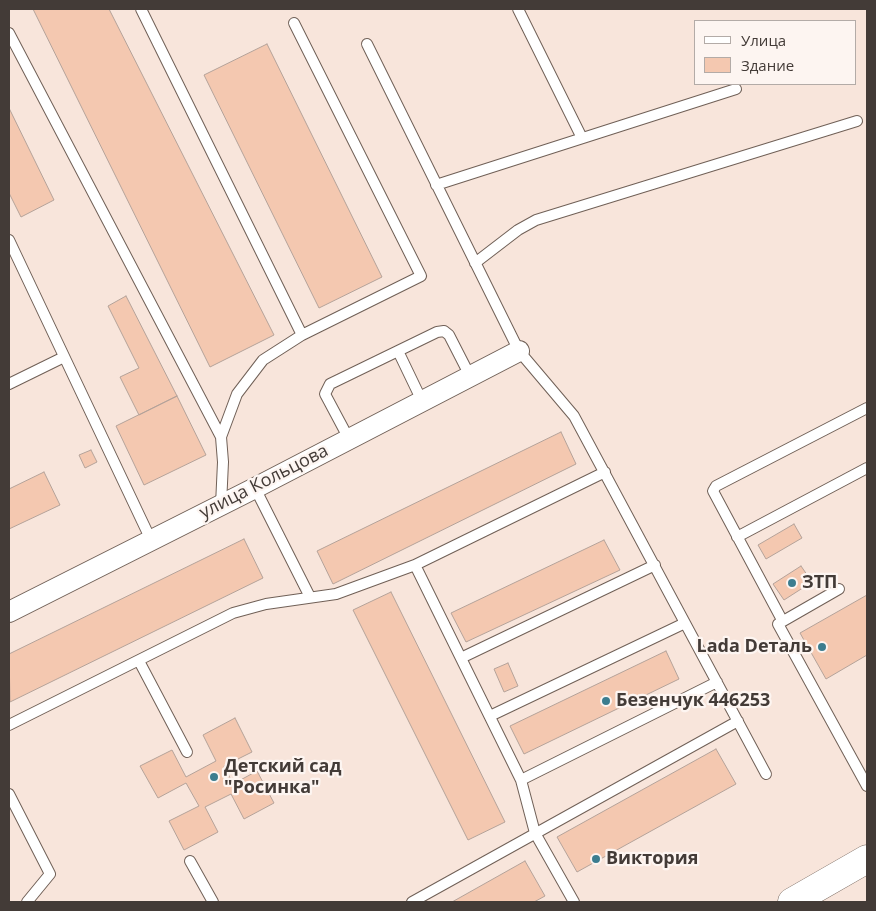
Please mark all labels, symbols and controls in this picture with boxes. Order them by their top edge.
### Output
legend [694,20,856,85]
text: Улица [741,30,786,50]
text: Здание [741,55,794,75]
street label: улица Кольцова [196,440,332,524]
place label: ЗТП [802,572,837,594]
marker: ЗТП [786,577,798,589]
place label: Lada Dеталь [697,636,812,658]
marker: Lada Dеталь [816,641,828,653]
place label: Безенчук 446253 [616,690,770,712]
marker: Безенчук 446253 [600,695,612,707]
place label: Детский сад "Росинка" [224,756,341,799]
marker: Детский сад "Росинка" [208,771,220,783]
place label: Виктория [606,848,698,870]
marker: Виктория [590,853,602,865]

